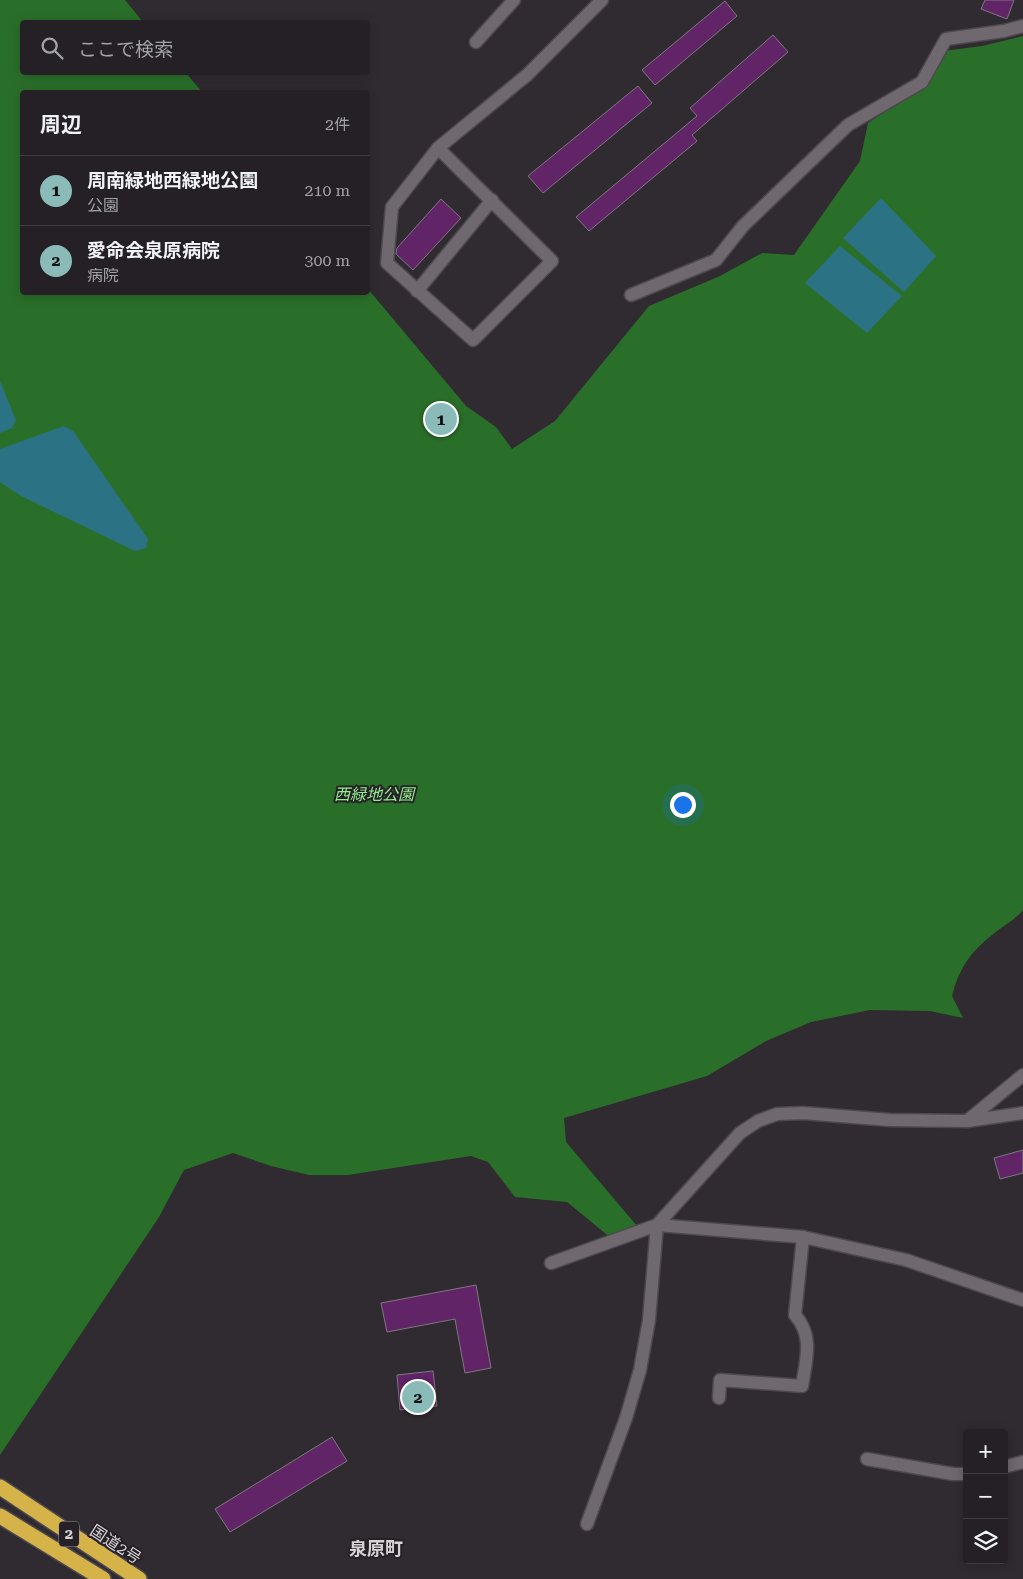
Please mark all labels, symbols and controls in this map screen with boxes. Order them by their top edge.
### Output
search box [20,20,370,75]
icon: search [38,34,66,62]
text: ここで検索 [78,38,173,61]
text: 周辺 [40,113,82,137]
text: 2件 [325,115,350,134]
text: 周南緑地西緑地公園 [87,169,258,192]
text: 1 [52,181,60,200]
text: 210 m [304,181,350,200]
text: 公園 [87,196,119,215]
text: 愛命会泉原病院 [87,239,220,262]
text: 2 [52,251,60,270]
text: 300 m [304,251,350,270]
text: 病院 [87,266,119,285]
pin: 1 [425,400,457,438]
park label: 西緑地公園 [334,785,416,804]
your location [670,792,696,818]
pin: 2 [402,1378,434,1416]
map controls [963,1429,1008,1564]
button: + [963,1429,1008,1474]
button: − [963,1474,1008,1519]
button: layers [963,1519,1008,1564]
street label: 国道2号 [87,1521,145,1568]
road number: 2 [59,1522,79,1546]
district label: 泉原町 [349,1538,403,1559]

